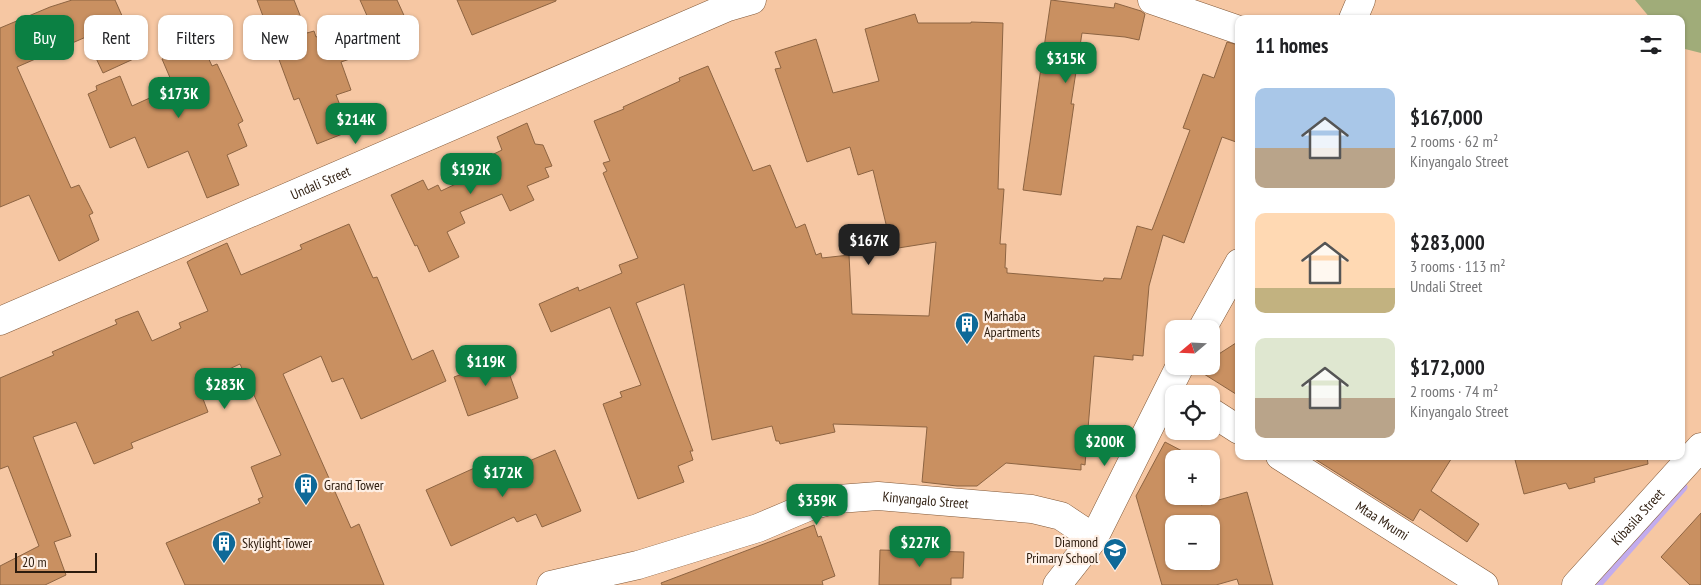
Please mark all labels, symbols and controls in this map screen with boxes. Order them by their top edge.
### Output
chip: Buy [15,15,74,60]
chip: Rent [84,15,148,60]
chip: Filters [158,15,233,60]
chip: New [243,15,307,60]
chip: Apartment [317,15,419,60]
icon: filters [1637,31,1665,59]
text: 11 homes [1255,32,1328,59]
pin: $315K [1031,42,1101,84]
text: $315K [1047,48,1085,68]
pin: $173K [144,76,214,119]
text: $173K [160,83,198,103]
pin: $214K [321,102,391,145]
text: $167,000 [1410,104,1483,131]
icon: home [1295,108,1355,168]
text: $214K [337,109,375,129]
text: 2 rooms · 62 m² [1410,131,1498,151]
text: Kinyangalo Street [1410,151,1508,171]
pin: $192K [436,152,506,195]
text: $192K [452,159,490,179]
street label: Undali Street [288,162,353,204]
pin: $167K [834,224,904,266]
text: $283,000 [1410,229,1485,256]
text: $167K [850,230,888,250]
icon: home [1295,233,1355,293]
text: 3 rooms · 113 m² [1410,256,1506,276]
text: Undali Street [1410,276,1482,296]
place label: Marhaba Apartments [984,307,1040,341]
building icon: Marhaba Apartments [954,311,980,345]
north arrow [1165,320,1220,375]
map controls [1165,320,1220,570]
pin: $119K [451,344,521,387]
text: $119K [467,351,505,371]
text: $172,000 [1410,354,1485,381]
icon: home [1295,358,1355,418]
pin: $283K [190,368,260,410]
text: $283K [206,374,244,394]
text: 2 rooms · 74 m² [1410,381,1498,401]
button: locate [1165,385,1220,440]
text: Kinyangalo Street [1410,401,1508,421]
pin: $200K [1070,424,1140,467]
text: $200K [1086,431,1124,451]
button: + [1165,450,1220,505]
pin: $172K [468,456,538,498]
text: $172K [484,462,522,482]
building icon: Grand Tower [293,472,319,506]
place label: Grand Tower [324,476,384,494]
pin: $359K [782,484,852,526]
street label: Kibasila Street [1607,485,1668,549]
street label: Kinyangalo Street [882,487,969,513]
text: $359K [798,490,836,510]
street label: Mtaa Mvumi [1352,497,1412,544]
button: − [1165,515,1220,570]
pin: $227K [885,526,955,568]
building icon: Skylight Tower [211,530,237,564]
text: $227K [901,532,939,552]
place label: Diamond Primary School [1026,533,1099,567]
place label: Skylight Tower [242,534,312,552]
school or university icon: Diamond Primary School [1102,537,1128,571]
scale bar [15,550,98,573]
text: 20 m [22,553,47,571]

